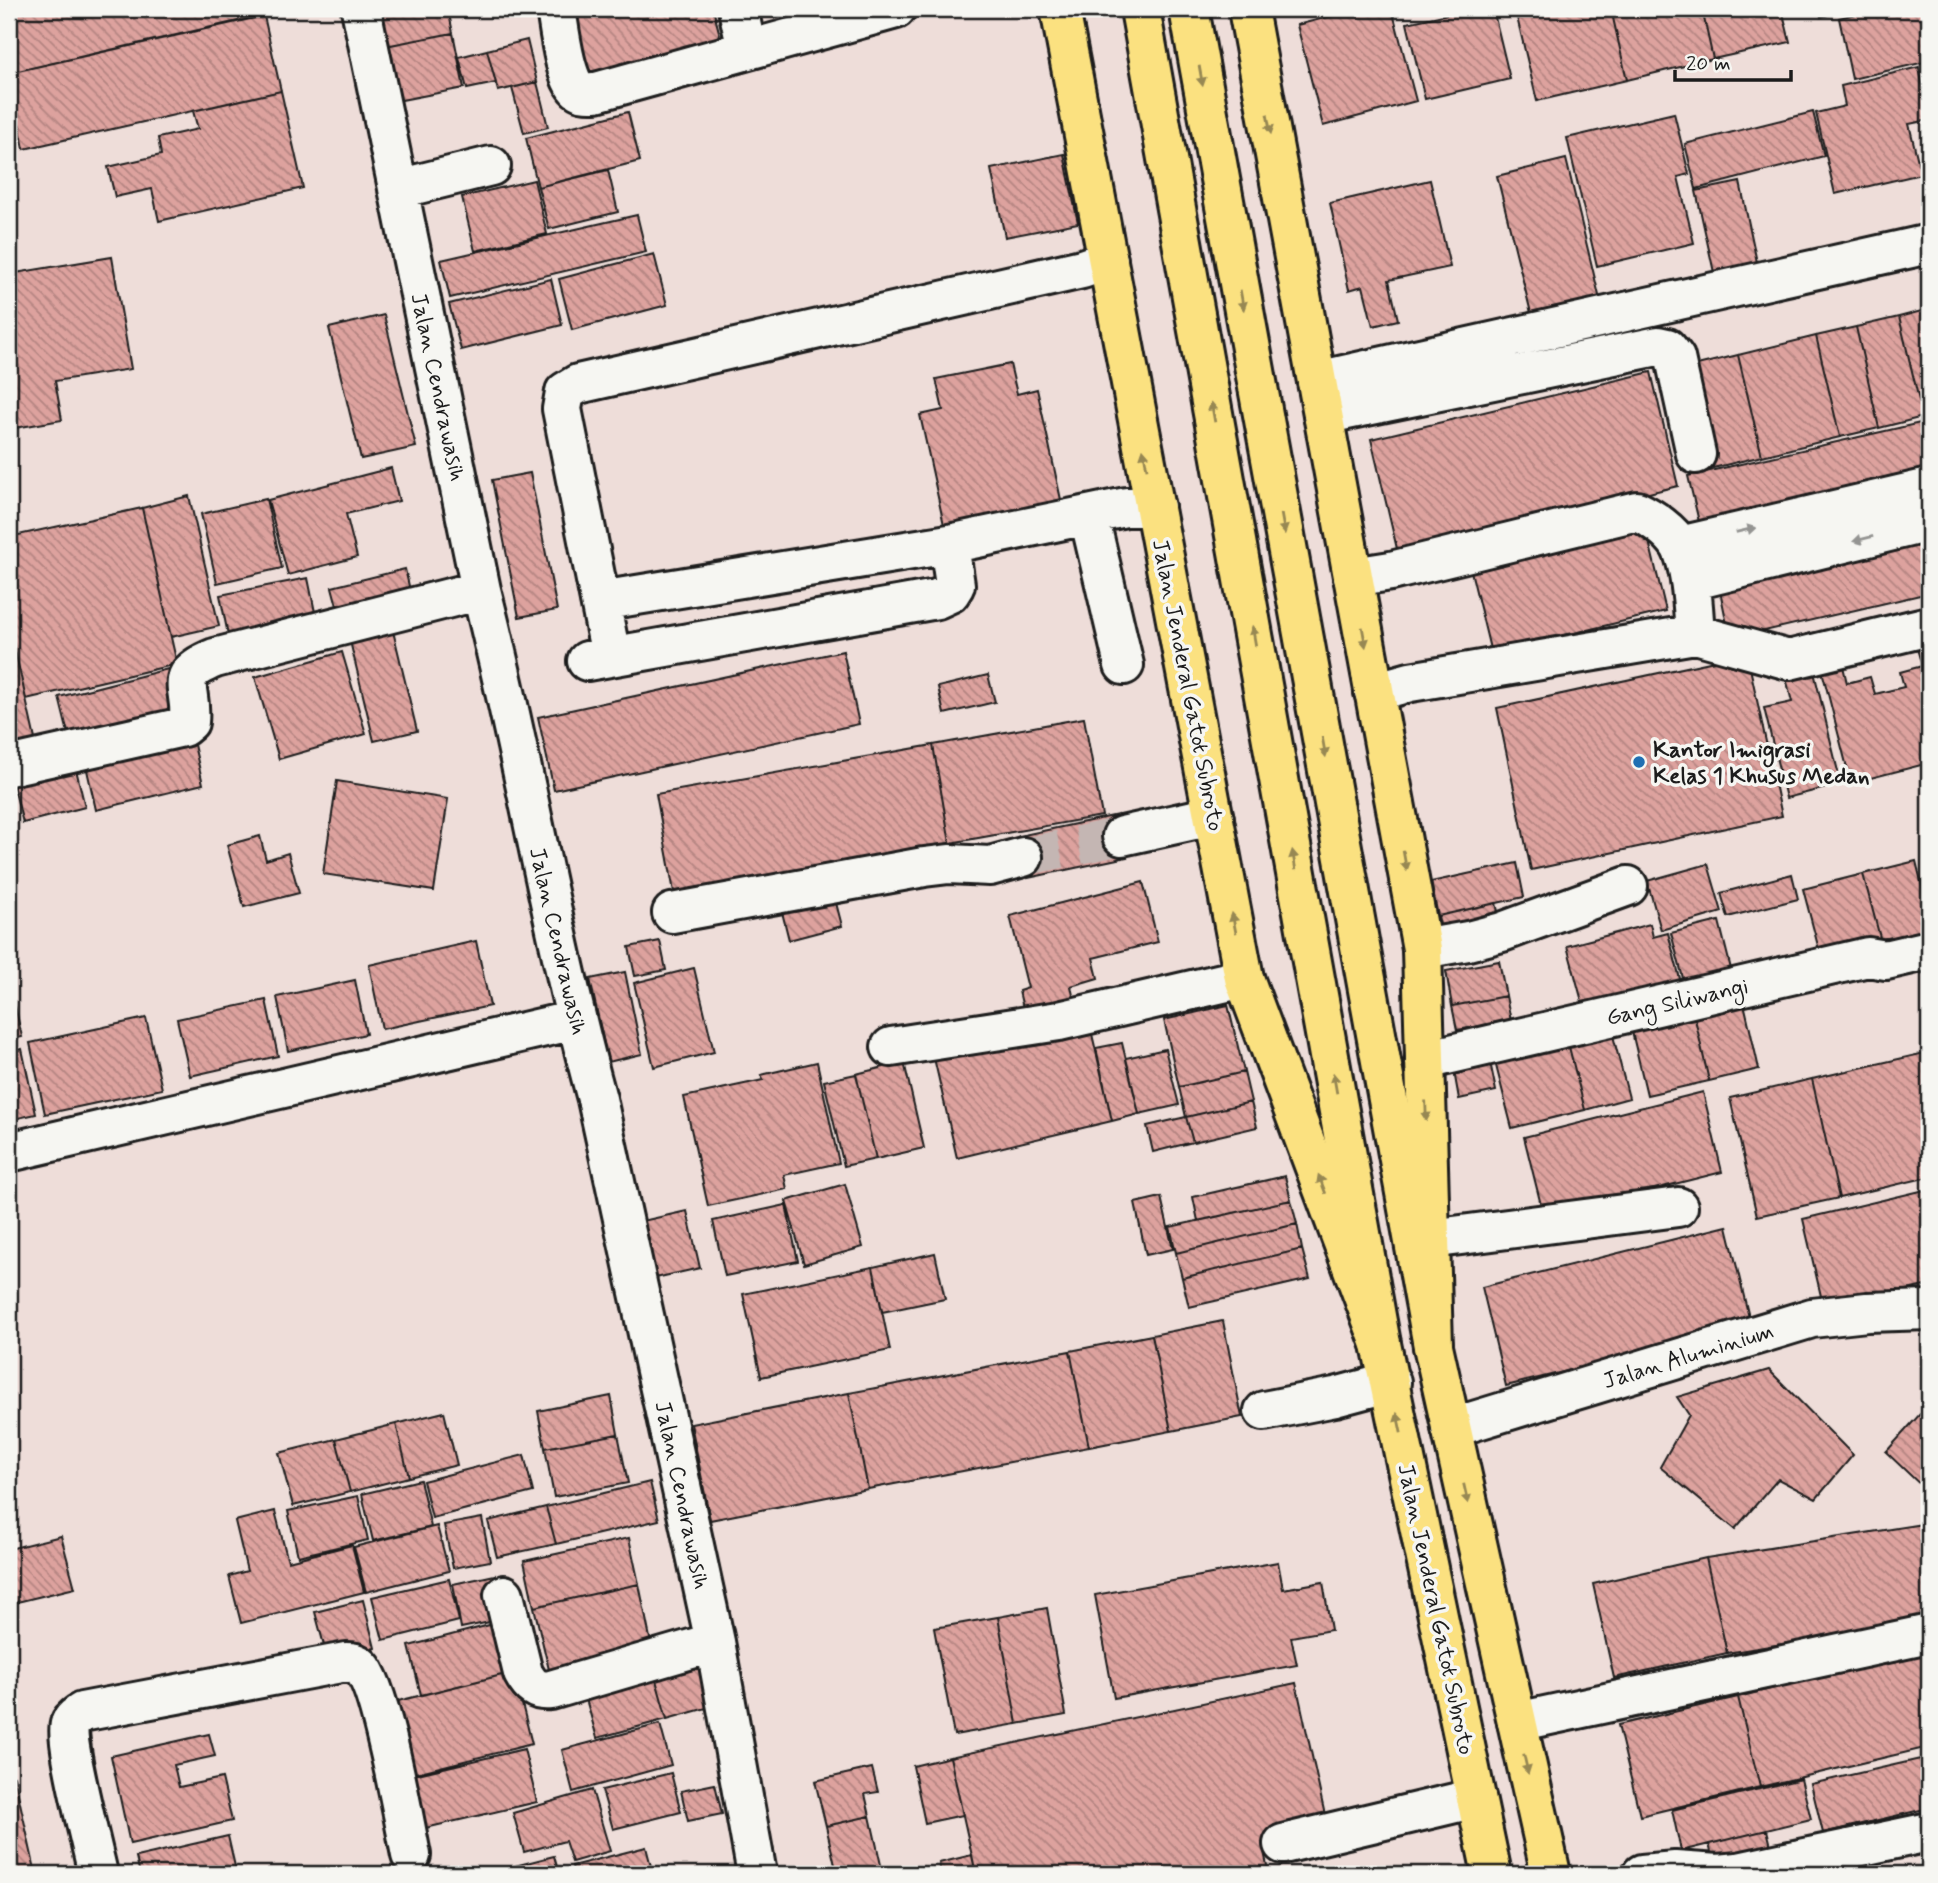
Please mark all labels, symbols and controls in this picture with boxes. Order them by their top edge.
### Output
scale bar [1675,38,1791,82]
text: 20 m [1686,50,1731,78]
one-way arrow [1196,65,1207,87]
one-way arrow [1264,113,1275,135]
one-way arrow [1237,289,1248,311]
street label: Jalan Cendrawasih [402,290,472,484]
one-way arrow [1207,401,1218,423]
one-way arrow [1140,447,1151,469]
one-way arrow [1278,513,1289,535]
one-way arrow [1735,525,1757,536]
one-way arrow [1852,534,1874,545]
street label: Jalan Jenderal Gatot Subroto [1144,537,1230,834]
one-way arrow [1248,625,1259,647]
one-way arrow [1359,626,1370,648]
one-way arrow [1318,736,1329,758]
place label: Kantor Imigrasi Kelas 1 Khusus Medan [1653,736,1870,792]
marker: Kantor Imigrasi Kelas 1 Khusus Medan [1631,754,1647,770]
street label: Jalan Cendrawasih [521,845,593,1038]
one-way arrow [1288,849,1299,871]
one-way arrow [1400,850,1411,872]
one-way arrow [1228,912,1239,934]
street label: Gang Siliwangi [1603,972,1752,1036]
one-way arrow [1329,1072,1340,1094]
one-way arrow [1421,1100,1432,1122]
one-way arrow [1316,1174,1327,1195]
street label: Jalan Aluminium [1600,1317,1778,1397]
street label: Jalan Cendrawasih [646,1398,716,1592]
one-way arrow [1393,1412,1404,1434]
street label: Jalan Jenderal Gatot Subroto [1390,1461,1481,1758]
one-way arrow [1461,1483,1472,1505]
one-way arrow [1521,1753,1532,1775]

